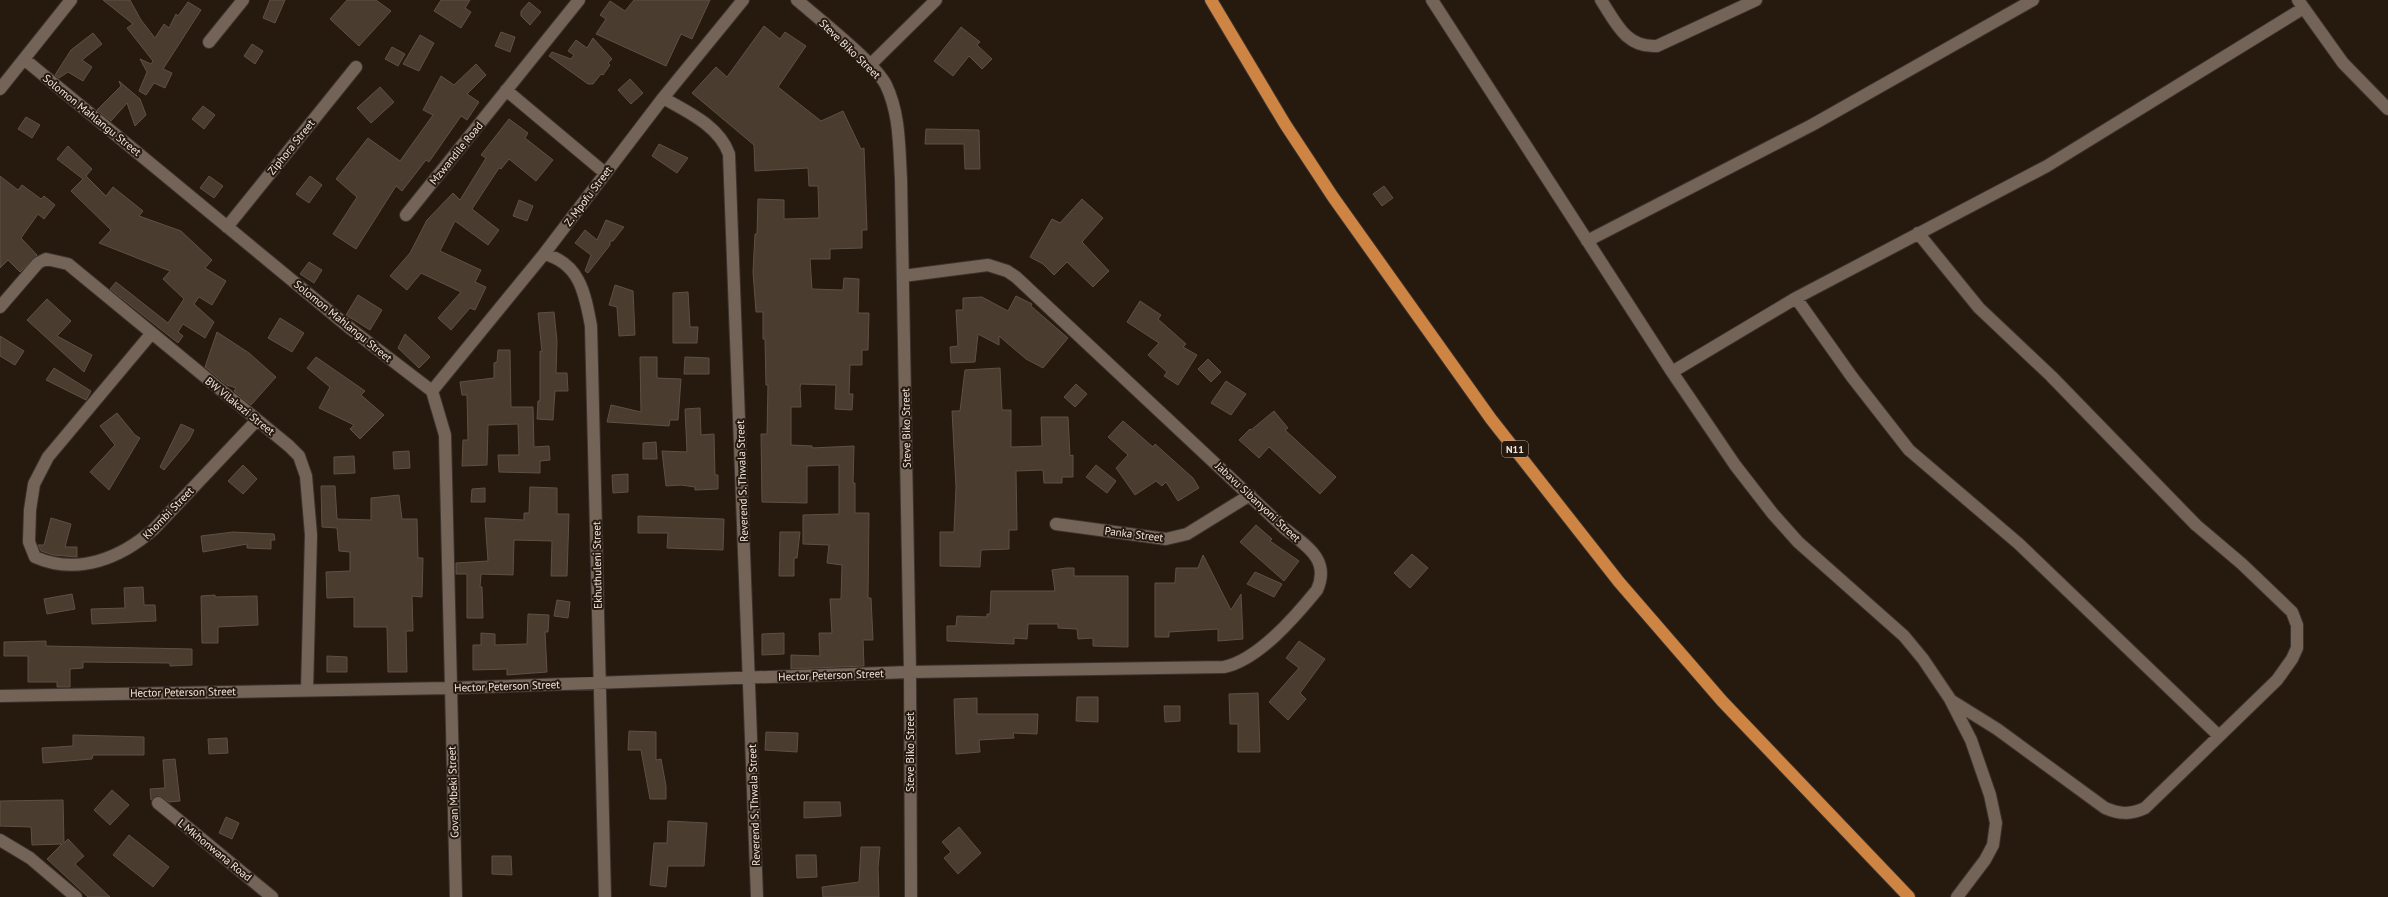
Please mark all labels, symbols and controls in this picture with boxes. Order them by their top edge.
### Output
street label: Steve Biko Street [816,16,884,82]
street label: Solomon Mahlangu Street [40,71,144,159]
street label: Ziphora Street [264,116,318,177]
street label: Mzwandile Road [426,119,486,187]
street label: Z. Mpofu Street [561,163,615,229]
street label: Solomon Mahlangu Street [291,277,395,365]
street label: BW Vilakazi Street [202,374,278,438]
street label: Steve Biko Street [898,388,914,468]
street label: Reverend S. Thwala Street [733,420,751,542]
road number: N11 [1502,441,1528,457]
street label: Jabavu Sibanyoni Street [1212,458,1304,545]
street label: Khombi Street [140,484,197,542]
street label: Ekhuthuleni Street [589,521,605,609]
street label: Panka Street [1104,523,1164,545]
street label: Hector Peterson Street [778,666,884,684]
street label: Hector Peterson Street [454,677,560,695]
street label: Hector Peterson Street [130,684,236,700]
street label: Steve Biko Street [903,712,917,792]
street label: Reverend S. Thwala Street [745,744,763,866]
street label: Govan Mbeki Street [444,746,462,838]
street label: L Mkhonwana Road [175,816,255,884]

